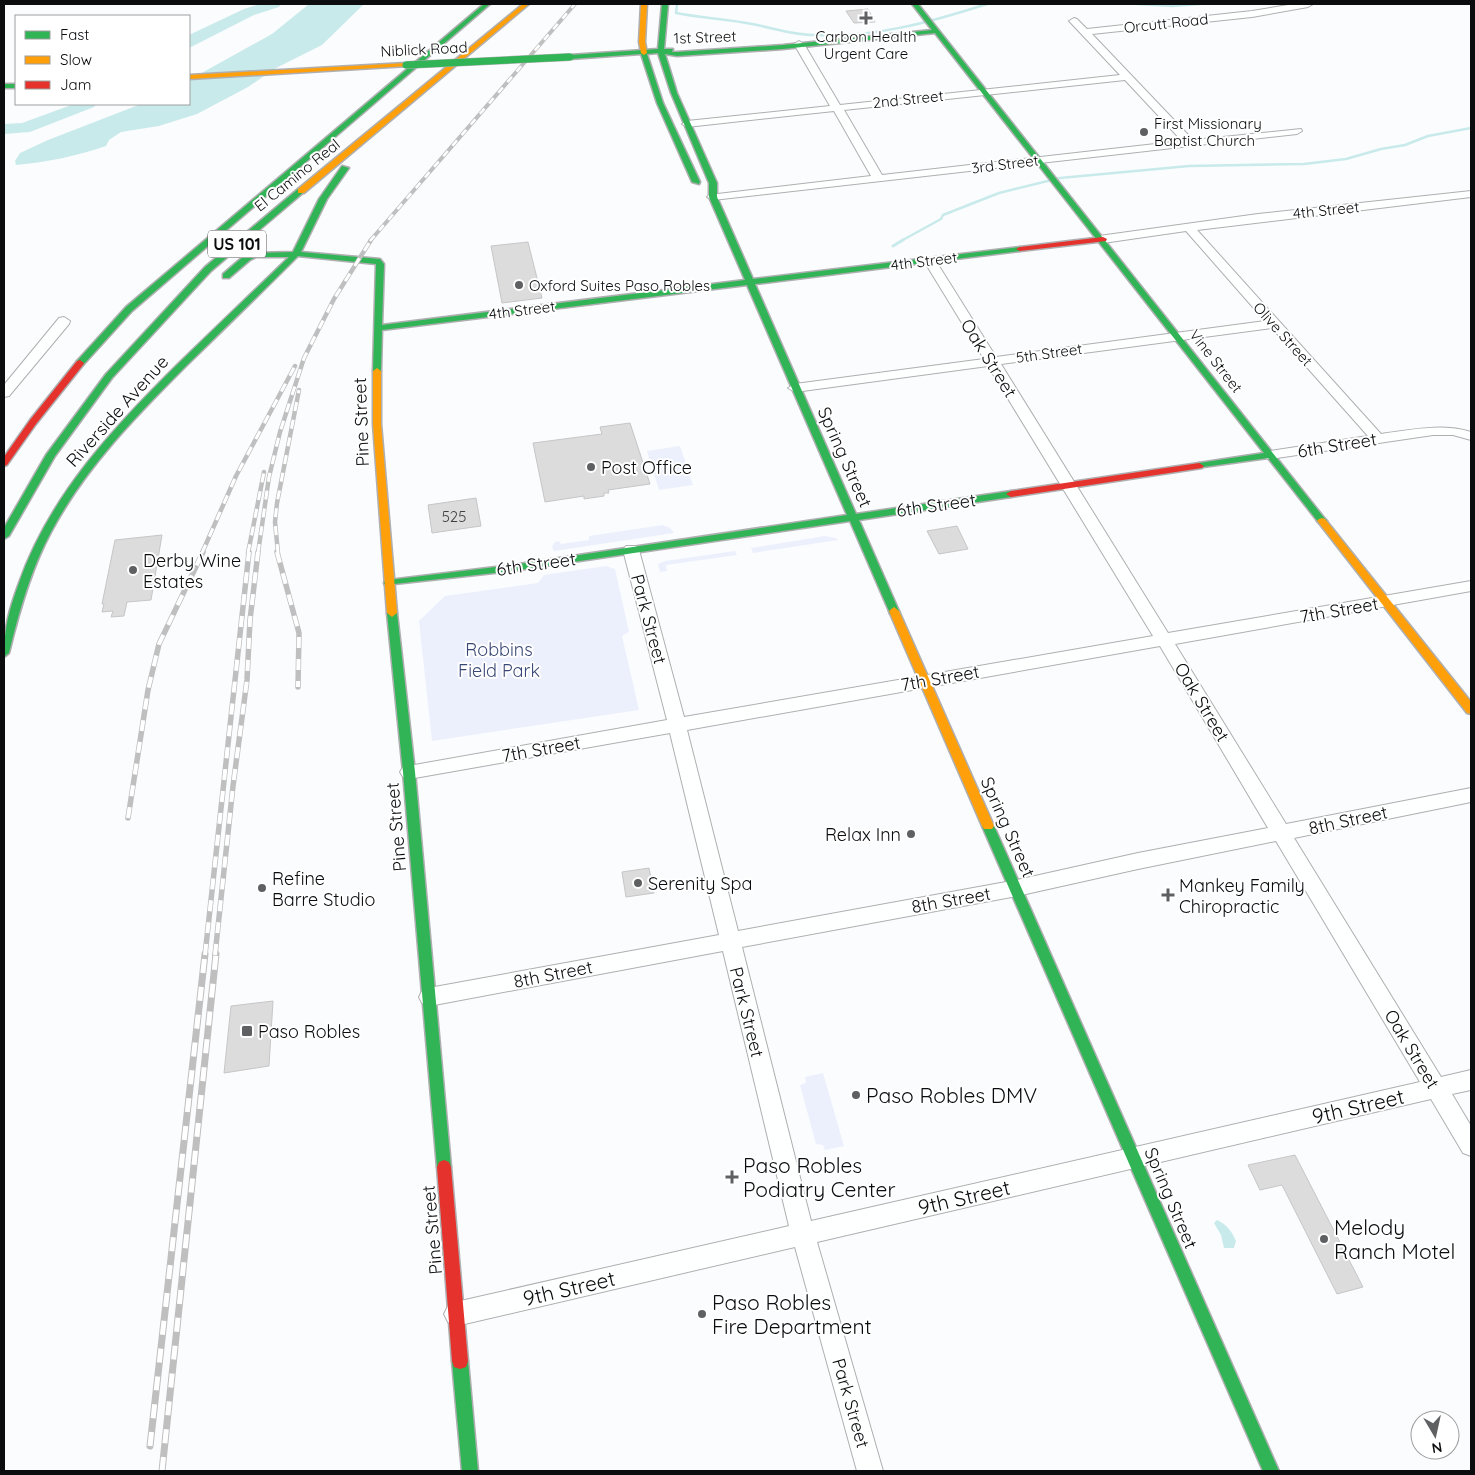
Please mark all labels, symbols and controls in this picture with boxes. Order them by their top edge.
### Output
street label: Orcutt Road [1123,9,1209,37]
marker: Carbon Health Urgent Care [859,11,873,25]
legend [15,15,190,105]
text: Fast [60,25,89,44]
street label: 1st Street [673,26,737,48]
place label: Carbon Health Urgent Care [815,27,917,63]
street label: Niblick Road [380,37,468,61]
text: Slow [60,50,92,69]
text: Jam [60,75,91,94]
street label: 2nd Street [872,86,944,112]
place label: First Missionary Baptist Church [1154,114,1262,150]
marker: First Missionary Baptist Church [1138,126,1150,138]
street label: El Camino Real [250,135,344,215]
street label: 3rd Street [970,150,1040,178]
street label: 4th Street [1292,197,1360,223]
road number: US 101 [208,230,266,258]
street label: 4th Street [890,248,958,274]
place label: Oxford Suites Paso Robles [529,276,710,295]
marker: Oxford Suites Paso Robles [513,279,525,291]
street label: 4th Street [488,297,556,323]
street label: Olive Street [1249,298,1317,370]
street label: Oak Street [956,314,1022,402]
street label: Vine Street [1185,325,1247,397]
street label: 5th Street [1015,339,1083,367]
street label: Riverside Avenue [61,350,173,472]
street label: Pine Street [348,377,374,467]
street label: Spring Street [813,403,877,511]
street label: 6th Street [1296,427,1378,463]
place label: Post Office [601,456,692,479]
marker: Post Office [585,461,597,473]
street label: 6th Street [895,488,977,522]
house number: 525 [442,507,466,526]
street label: 6th Street [495,547,577,581]
place label: Derby Wine Estates [143,549,241,593]
marker: Derby Wine Estates [127,564,139,576]
street label: Park Street [626,571,672,667]
street label: 7th Street [1298,592,1380,628]
park label: Robbins Field Park [458,638,540,682]
street label: Oak Street [1169,658,1235,746]
street label: 7th Street [899,660,981,696]
street label: 7th Street [500,731,582,767]
street label: Spring Street [976,773,1040,881]
street label: Pine Street [381,782,411,872]
street label: 8th Street [1306,800,1390,840]
place label: Relax Inn [825,823,901,846]
marker: Relax Inn [905,828,917,840]
place label: Refine Barre Studio [272,867,375,911]
place label: Serenity Spa [648,872,752,895]
place label: Mankey Family Chiropractic [1179,874,1305,918]
marker: Serenity Spa [632,877,644,889]
marker: Refine Barre Studio [256,882,268,894]
street label: 8th Street [910,882,992,918]
marker: Mankey Family Chiropractic [1161,888,1175,902]
street label: 8th Street [511,955,595,993]
street label: Park Street [725,964,769,1060]
street label: Oak Street [1379,1005,1445,1093]
place label: Paso Robles [258,1020,360,1043]
marker: Paso Robles [240,1024,254,1038]
place label: Paso Robles DMV [866,1082,1037,1108]
street label: 9th Street [1309,1083,1407,1129]
marker: Paso Robles DMV [850,1089,862,1101]
street label: Spring Street [1139,1144,1203,1252]
place label: Paso Robles Podiatry Center [743,1152,895,1202]
marker: Paso Robles Podiatry Center [725,1170,739,1184]
street label: 9th Street [915,1174,1013,1220]
street label: Pine Street [417,1185,447,1275]
place label: Melody Ranch Motel [1334,1214,1455,1264]
marker: Melody Ranch Motel [1318,1233,1330,1245]
street label: 9th Street [520,1265,618,1311]
place label: Paso Robles Fire Department [712,1289,872,1339]
marker: Paso Robles Fire Department [696,1308,708,1320]
street label: Park Street [827,1356,875,1450]
north arrow [1410,1410,1460,1460]
text: N [1431,1438,1444,1458]

